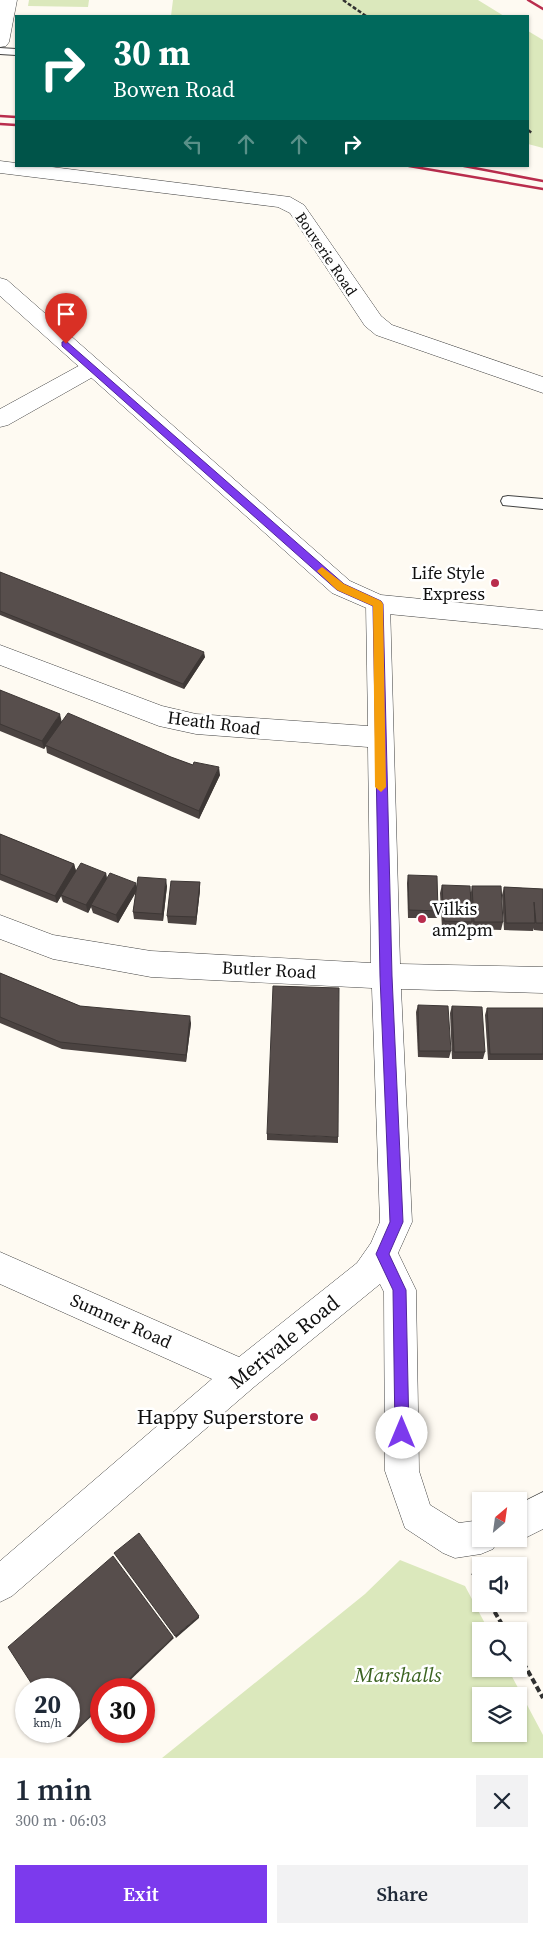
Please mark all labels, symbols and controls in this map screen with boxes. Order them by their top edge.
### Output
text: 30 m [113,29,190,77]
icon: right [30,35,95,100]
text: Bowen Road [113,74,235,104]
icon: left [179,130,207,158]
icon: ahead [232,130,260,158]
icon: ahead [285,130,313,158]
icon: right [338,130,366,158]
street label: Bouverie Road [291,208,362,300]
pin [45,293,87,344]
icon: arrive [52,300,80,328]
place label: Life Style Express [411,560,485,606]
marker: Life Style Express [489,577,501,589]
street label: Heath Road [166,704,262,741]
place label: Vilkis am2pm [432,896,493,942]
marker: Vilkis am2pm [416,913,428,925]
street label: Butler Road [221,955,317,984]
street label: Sumner Road [67,1287,176,1354]
street label: Merivale Road [222,1288,345,1395]
place label: Happy Superstore [137,1402,304,1431]
position arrow [375,1406,427,1458]
marker: Happy Superstore [308,1411,320,1423]
north arrow [472,1492,528,1548]
map controls [472,1492,527,1742]
button: sound [472,1557,527,1612]
button: search [472,1622,527,1677]
park label: Marshalls [354,1660,442,1689]
speed limit sign: 30 [90,1678,155,1743]
text: 20 [34,1687,61,1721]
button: layers [472,1687,527,1742]
text: km/h [33,1715,62,1731]
text: 1 min [15,1769,92,1810]
button: close [476,1775,528,1827]
text: 300 m · 06:03 [15,1809,106,1831]
button: Exit [15,1865,267,1923]
button: Share [277,1865,528,1923]

